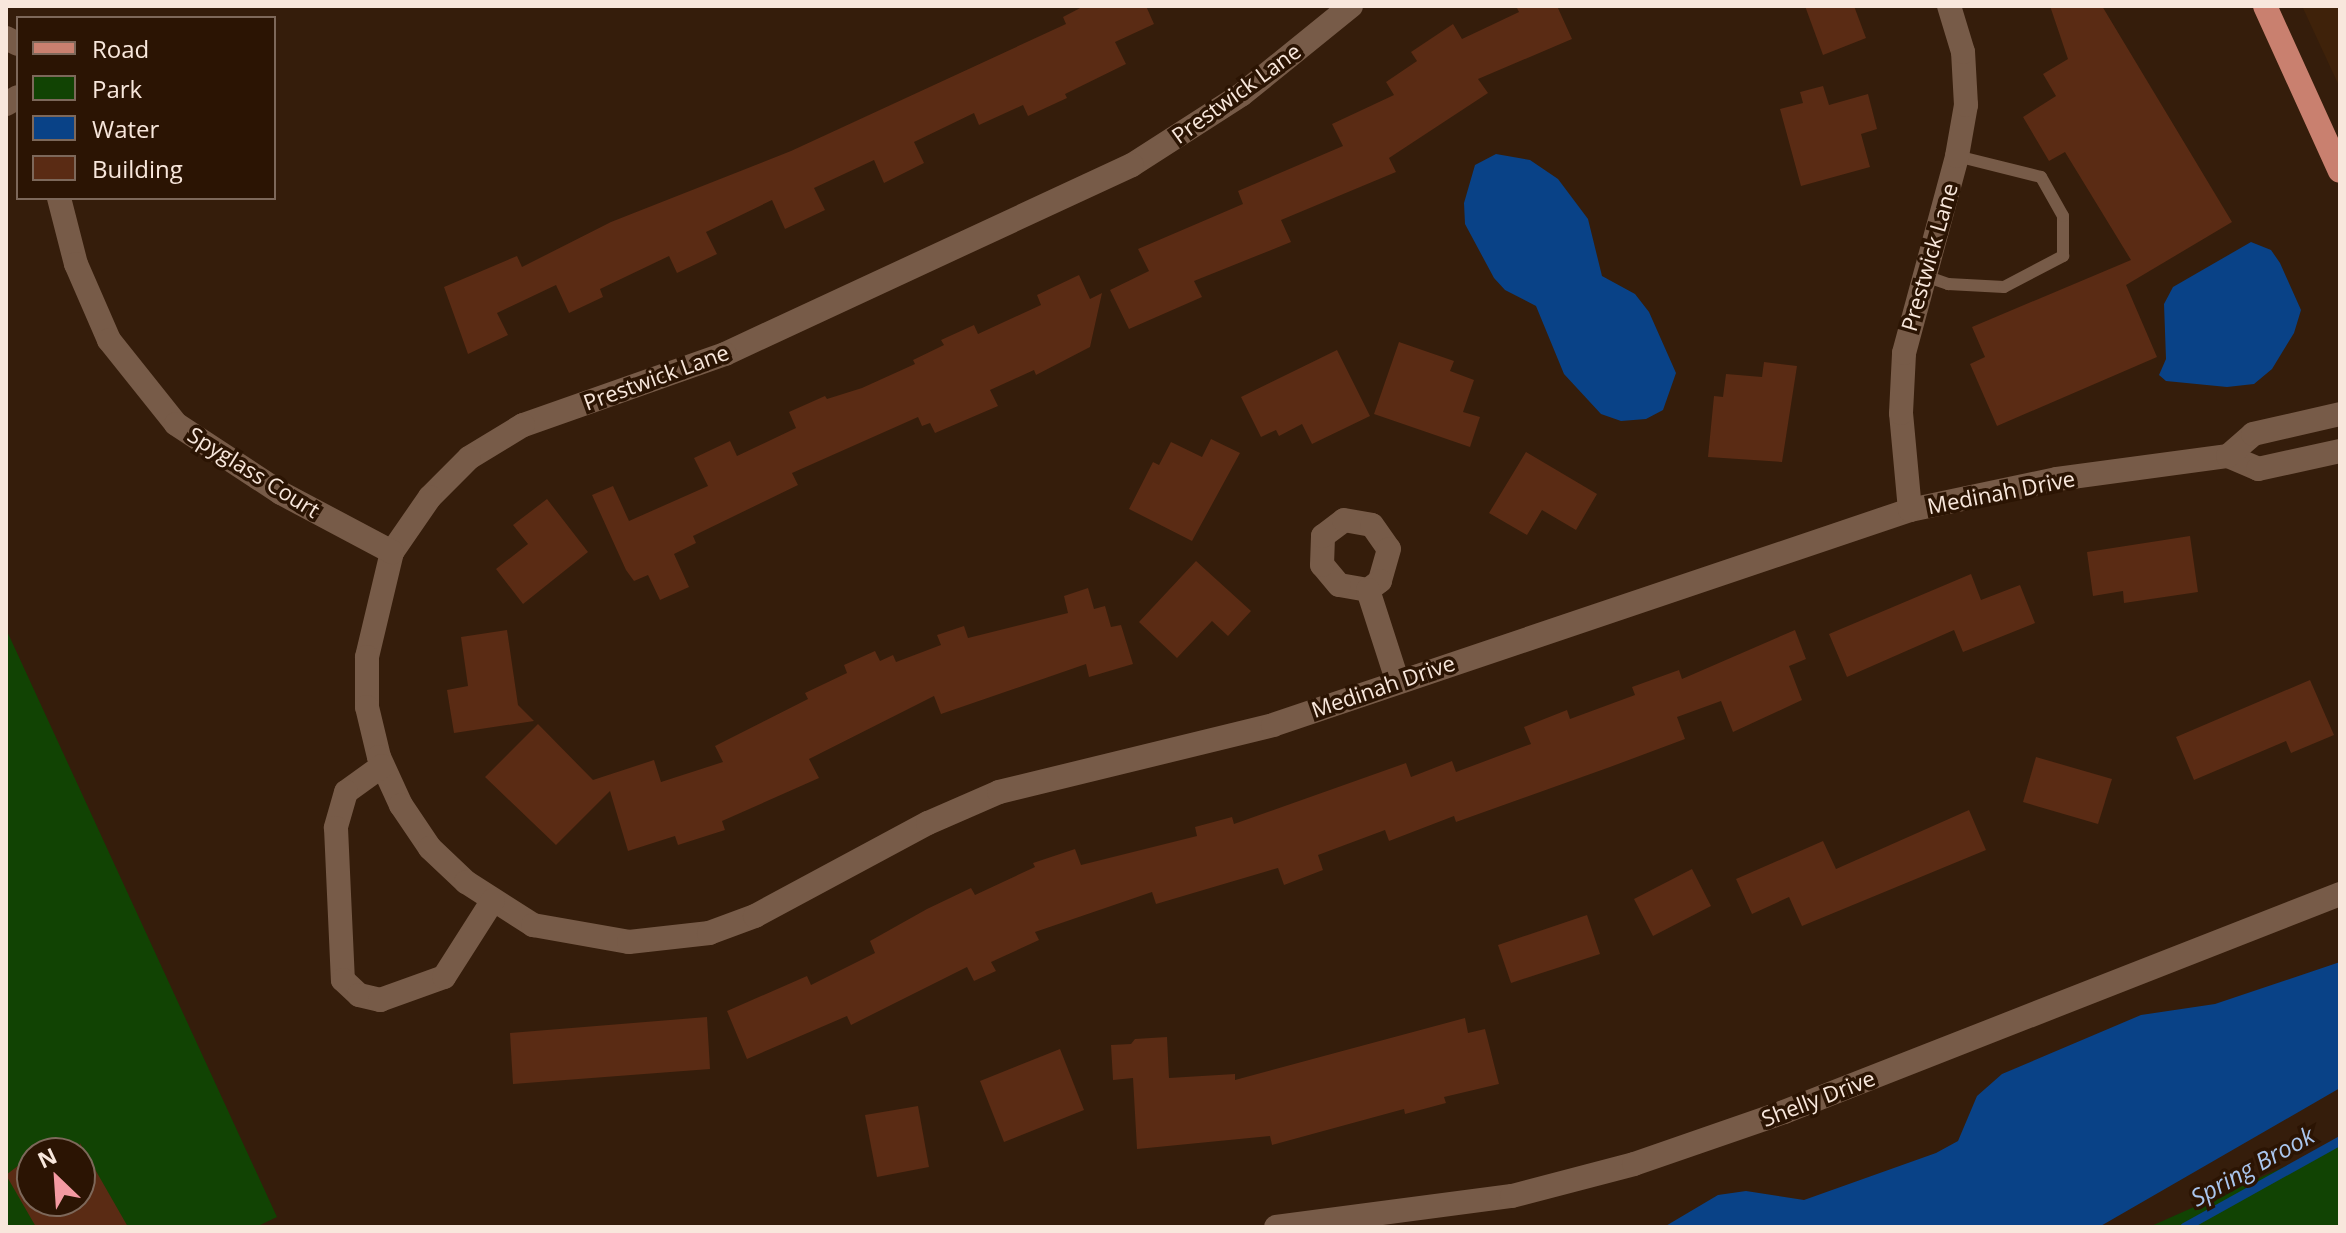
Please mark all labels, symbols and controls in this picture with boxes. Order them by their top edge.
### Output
legend [16,16,276,200]
text: Road [92,32,149,65]
street label: Prestwick Lane [1166,37,1306,149]
text: Park [92,72,142,105]
text: Water [92,112,159,145]
text: Building [92,152,183,185]
street label: Prestwick Lane [1895,180,1963,334]
street label: Prestwick Lane [580,338,732,416]
street label: Spyglass Court [183,421,325,523]
street label: Medinah Drive [1925,465,2077,519]
street label: Medinah Drive [1308,649,1458,723]
street label: Shelly Drive [1757,1064,1879,1132]
water label: Spring Brook [2185,1120,2319,1212]
north arrow [16,1137,96,1217]
text: N [32,1140,61,1174]

